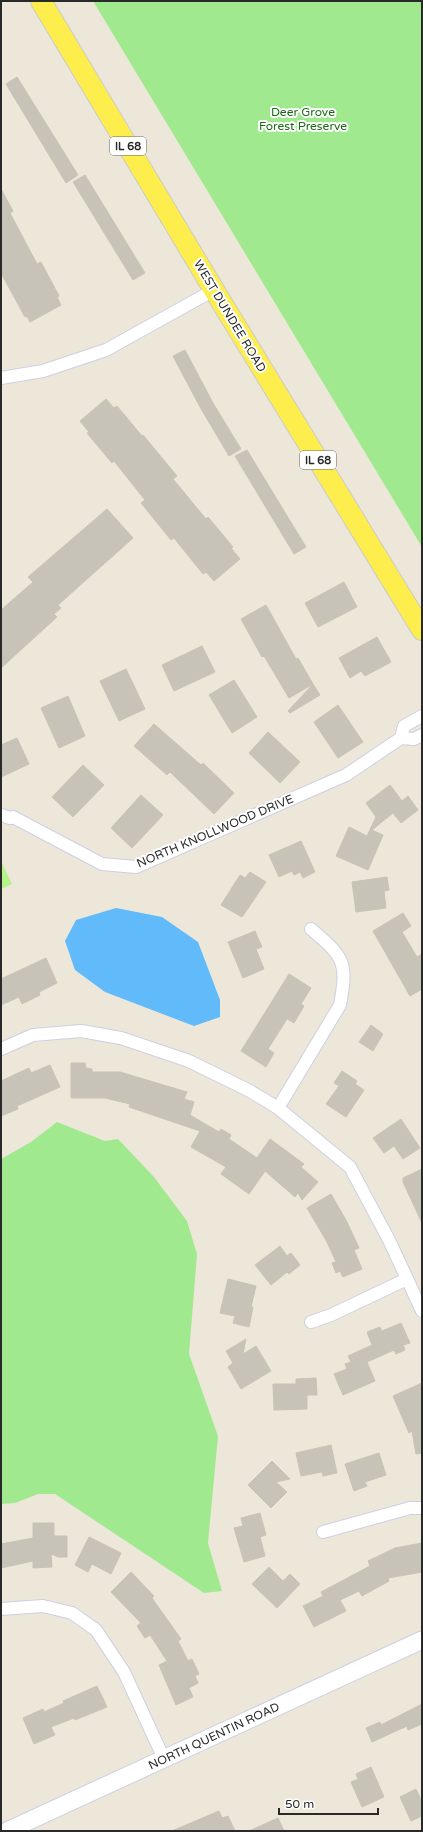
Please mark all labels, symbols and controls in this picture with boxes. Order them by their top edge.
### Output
park label: Deer Grove Forest Preserve [259,105,347,133]
road number: IL 68 [110,137,146,155]
street label: WEST DUNDEE ROAD [191,257,269,375]
road number: IL 68 [300,451,336,469]
street label: NORTH KNOLLWOOD DRIVE [135,791,296,870]
street label: NORTH QUENTIN ROAD [146,1699,282,1773]
scale bar [279,1790,378,1816]
text: 50 m [285,1797,314,1811]

